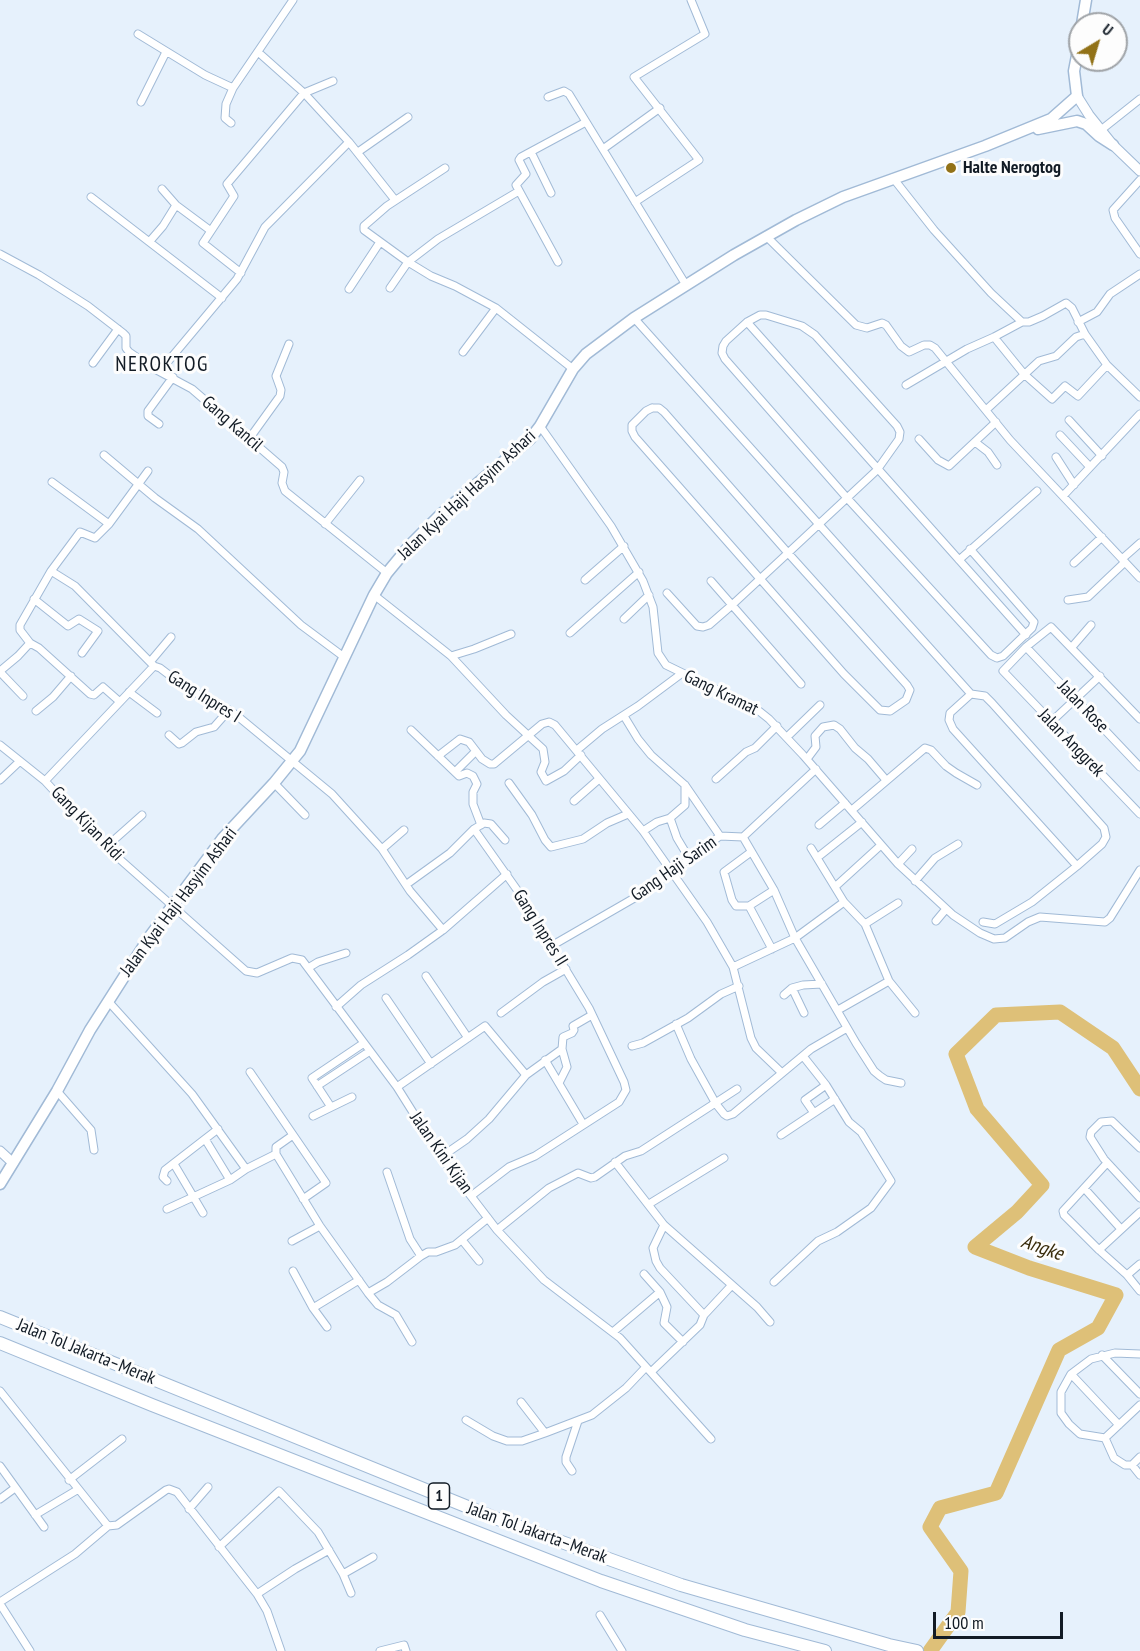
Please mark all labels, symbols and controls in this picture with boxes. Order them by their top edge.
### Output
north arrow [1068,12,1128,72]
text: U [1098,19,1117,40]
place label: Halte Nerogtog [963,157,1061,179]
marker: Halte Nerogtog [944,161,958,175]
district label: NEROKTOG [115,352,209,378]
street label: Gang Kancil [197,392,267,456]
street label: Jalan Kyai Haji Hasyim Ashari [394,426,540,564]
street label: Gang Inpres I [164,666,244,728]
street label: Gang Kramat [680,666,762,720]
street label: Jalan Rose [1053,677,1113,737]
street label: Jalan Anggrek [1033,705,1109,781]
street label: Gang Kijan Ridi [46,782,128,866]
street label: Jalan Kyai Haji Hasyim Ashari [116,823,242,981]
street label: Gang Haji Sarim [627,832,721,906]
street label: Gang Inpres II [508,886,572,970]
street label: Jalan Kini Kijan [405,1108,477,1198]
water label: Angke [1018,1230,1066,1266]
street label: Jalan Tol Jakarta–Merak [14,1314,158,1390]
road number: 1 [428,1483,450,1509]
street label: Jalan Tol Jakarta–Merak [464,1498,610,1568]
scale bar [936,1600,1066,1638]
text: 100 m [944,1611,984,1634]

